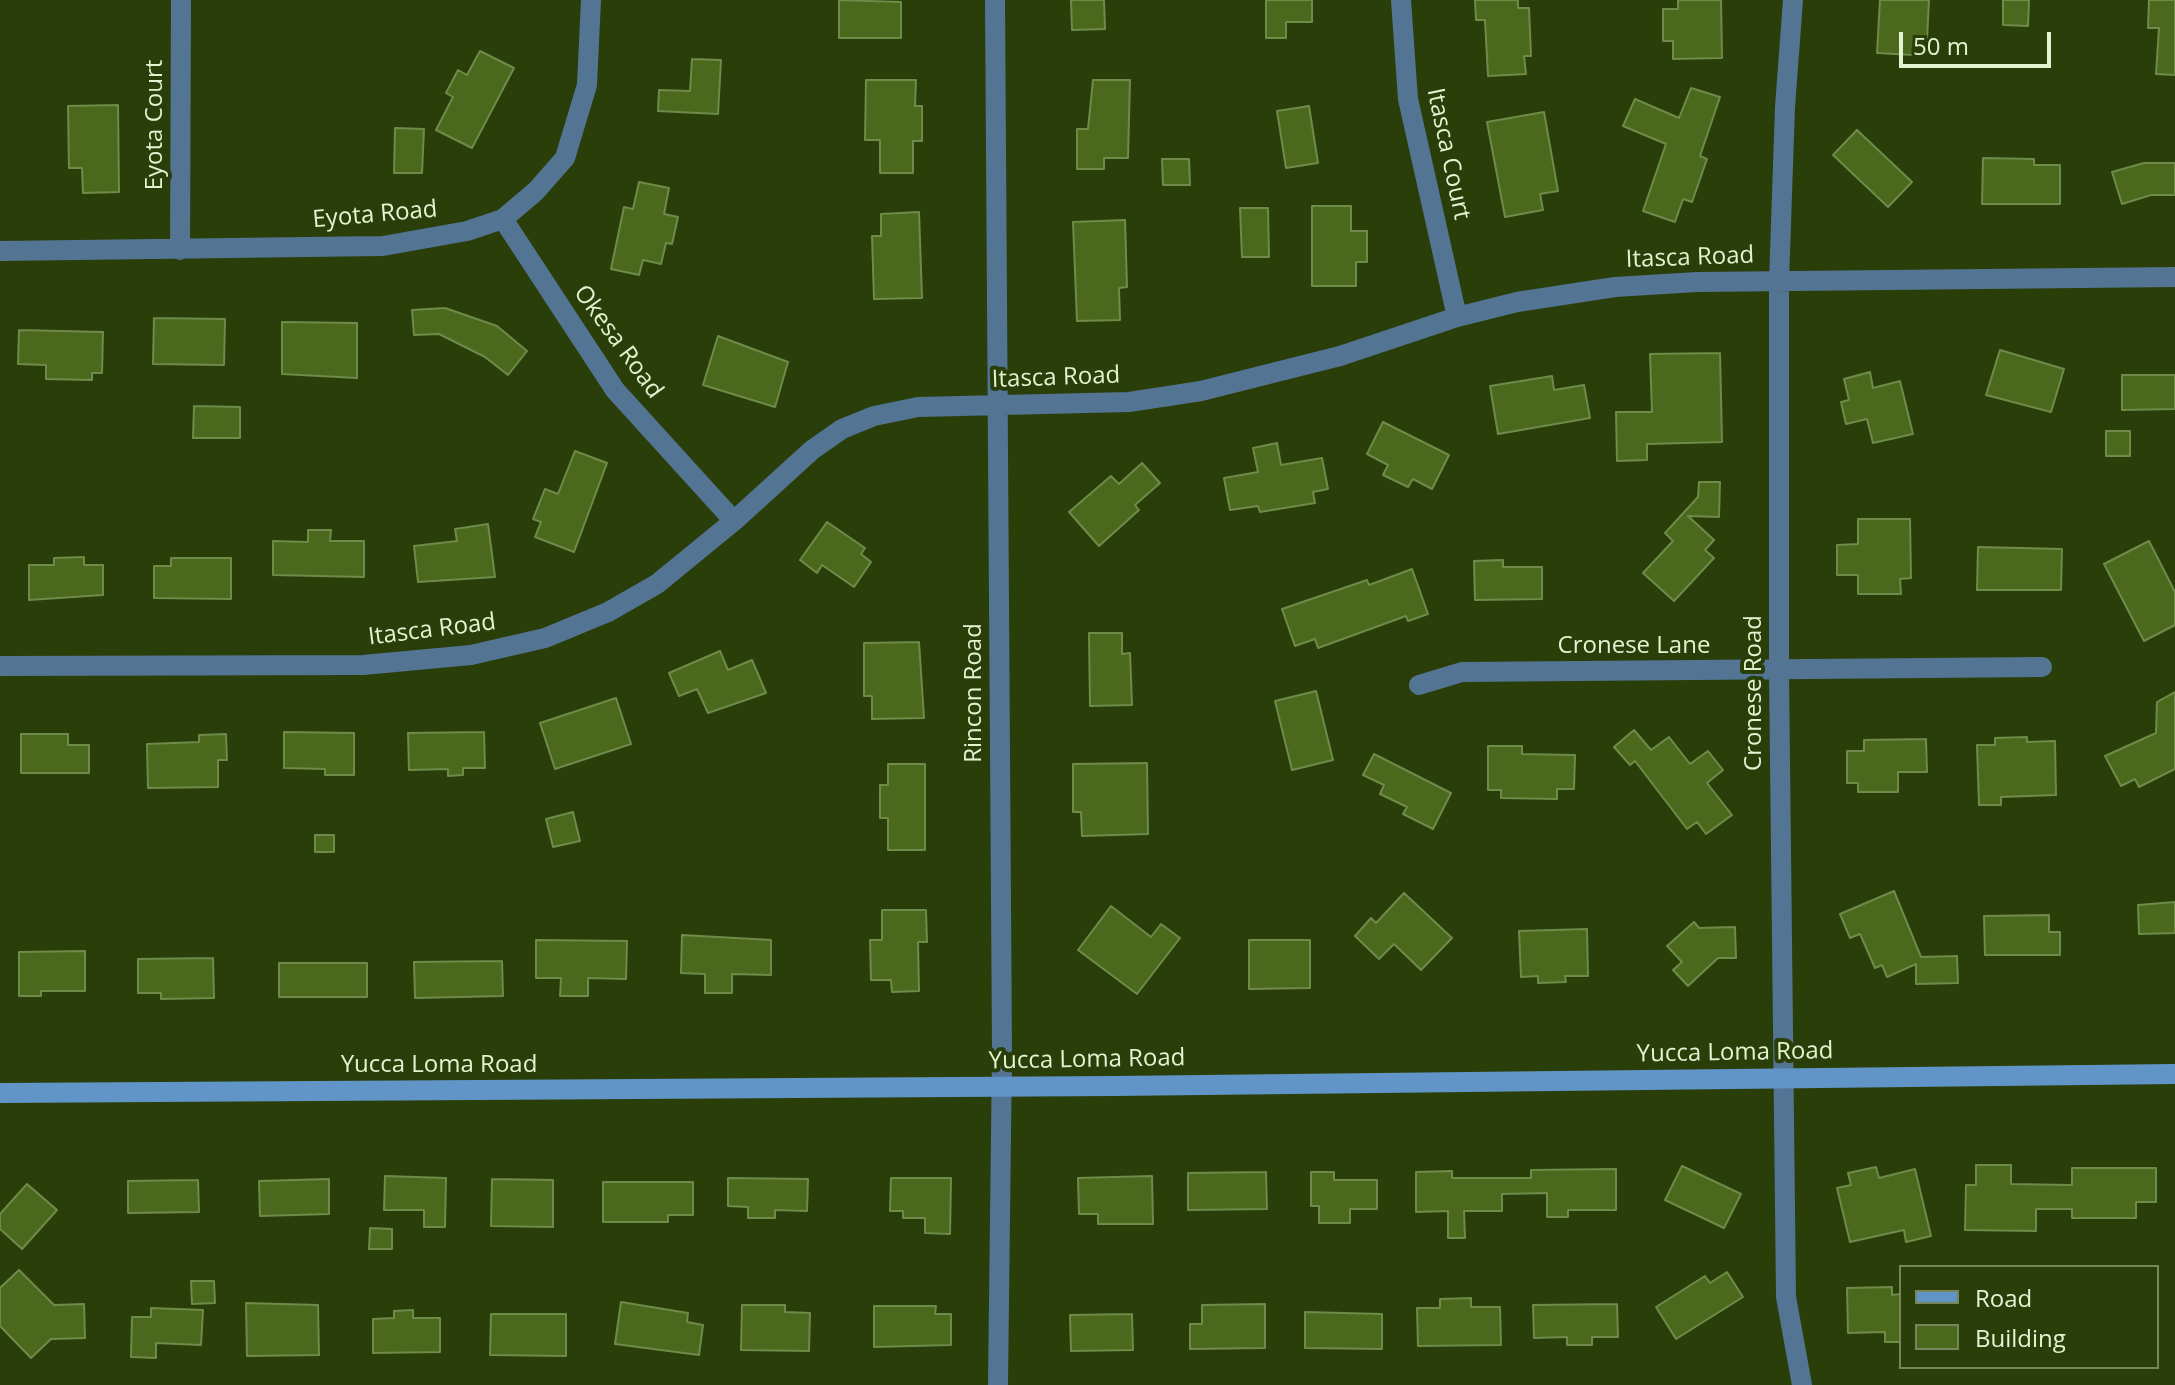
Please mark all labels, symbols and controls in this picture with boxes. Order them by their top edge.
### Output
scale bar [1903,16,2055,66]
text: 50 m [1913,29,1969,62]
street label: Eyota Court [141,60,169,190]
street label: Itasca Court [1420,86,1476,222]
street label: Eyota Road [311,195,439,235]
street label: Itasca Road [1625,241,1755,275]
street label: Okesa Road [567,280,669,404]
street label: Itasca Road [991,361,1121,395]
street label: Itasca Road [367,608,497,652]
street label: Cronese Road [1740,615,1768,771]
street label: Rincon Road [960,623,988,763]
street label: Cronese Lane [1558,632,1710,660]
street label: Yucca Loma Road [1636,1037,1834,1069]
street label: Yucca Loma Road [988,1044,1186,1076]
street label: Yucca Loma Road [341,1051,537,1079]
legend [1899,1265,2159,1369]
text: Road [1975,1281,2032,1314]
text: Building [1975,1321,2066,1354]

